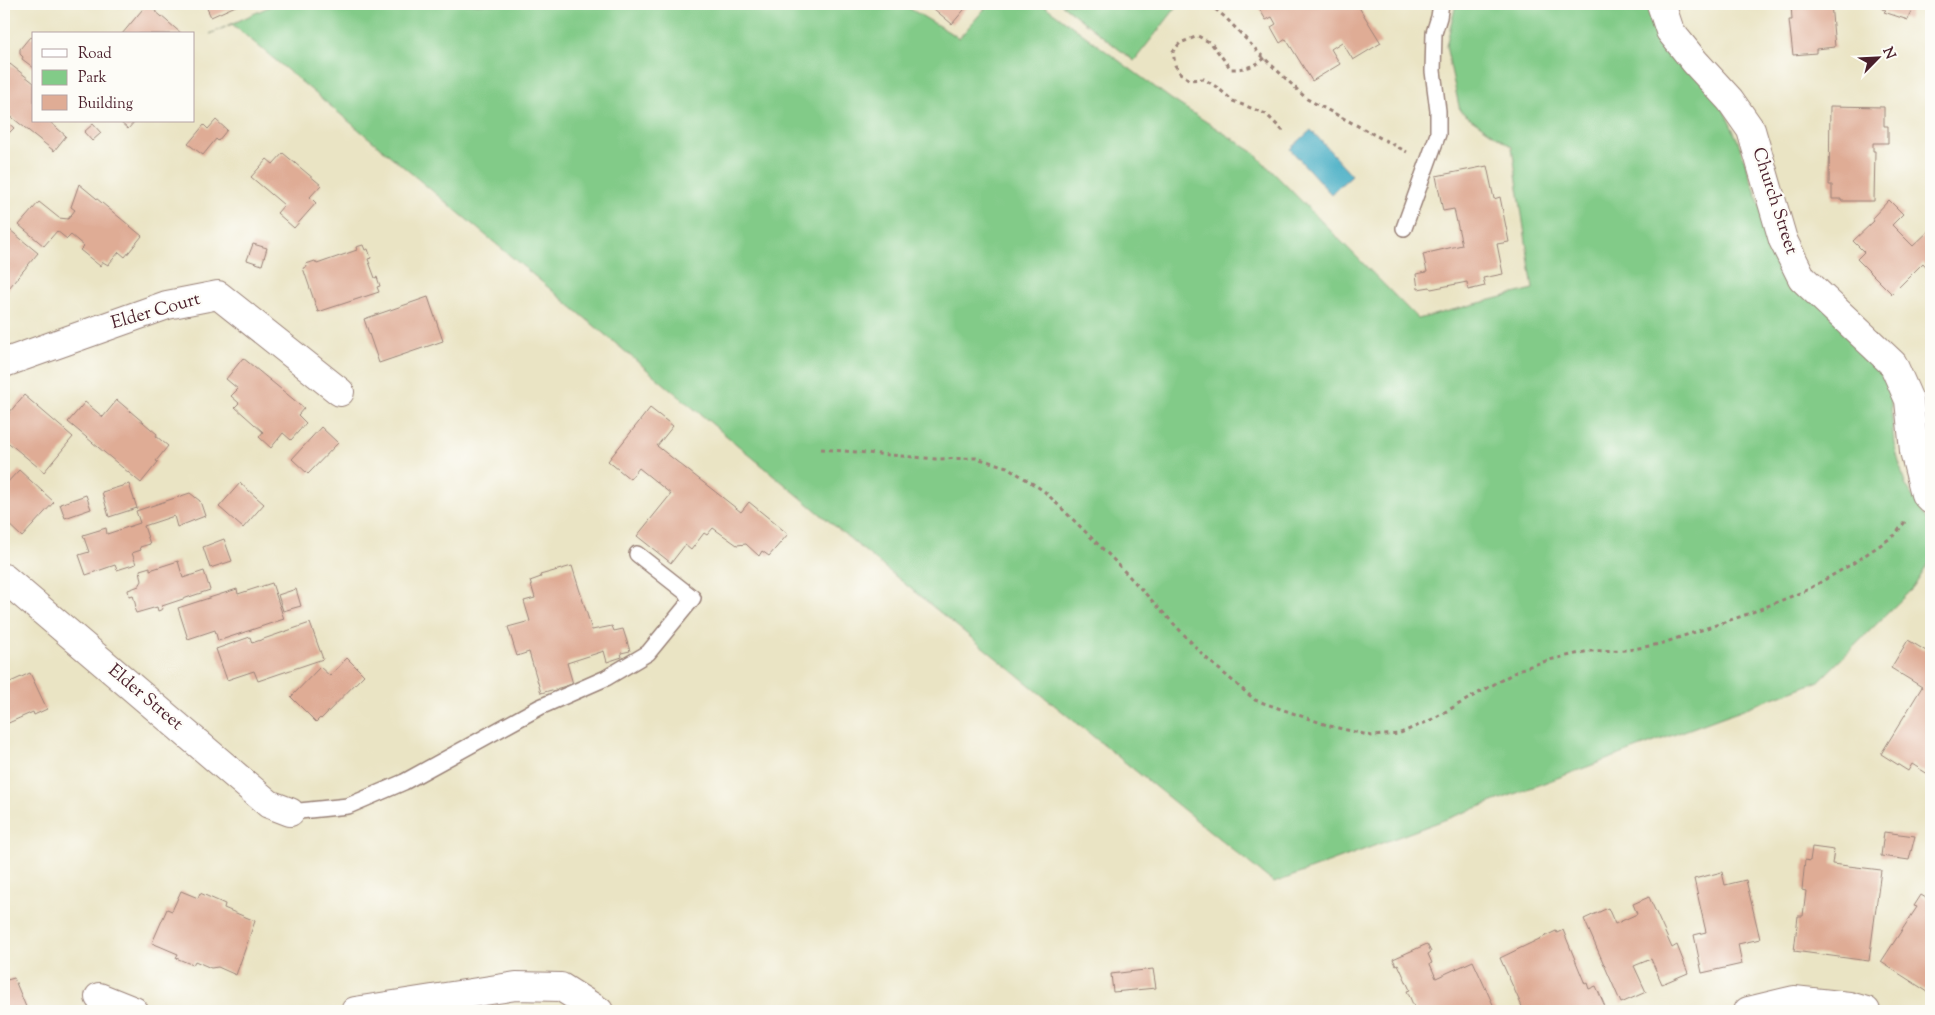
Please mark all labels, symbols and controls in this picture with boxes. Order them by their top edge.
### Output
legend [32,32,195,122]
north arrow [1852,32,1902,82]
text: Road [78,44,112,65]
text: N [1877,44,1899,63]
text: Park [78,68,107,89]
text: Building [78,94,133,115]
street label: Church Street [1744,144,1804,258]
street label: Elder Court [108,287,204,337]
street label: Elder Street [102,659,188,737]

